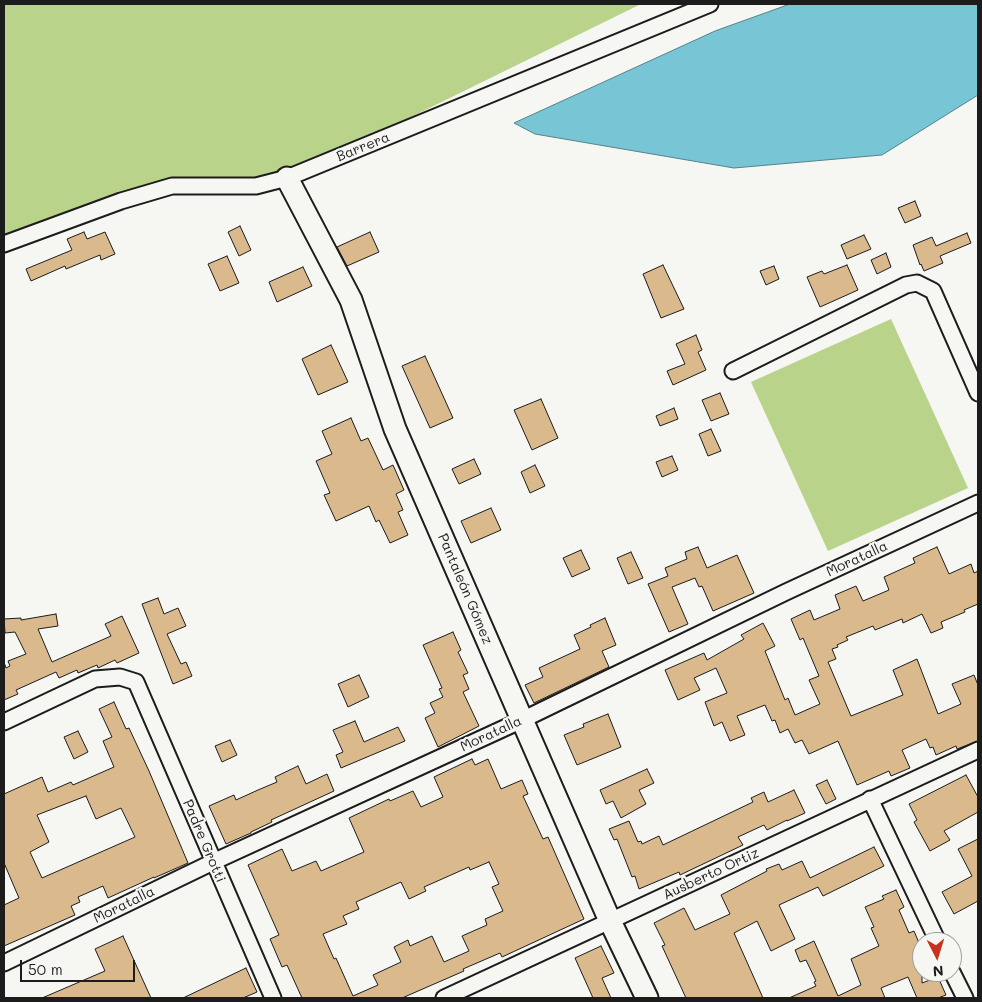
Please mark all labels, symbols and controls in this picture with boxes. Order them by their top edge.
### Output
street label: Barrera [334,129,392,165]
street label: Pantaleón Gómez [434,531,496,647]
street label: Moratalla [824,537,890,581]
street label: Moratalla [458,712,524,756]
street label: Padre Grotti [179,797,229,885]
street label: Ausberto Ortiz [660,844,762,904]
street label: Moratalla [91,883,157,927]
north arrow [912,932,962,982]
scale bar [22,950,138,982]
text: 50 m [28,959,63,979]
text: N [932,962,944,981]

